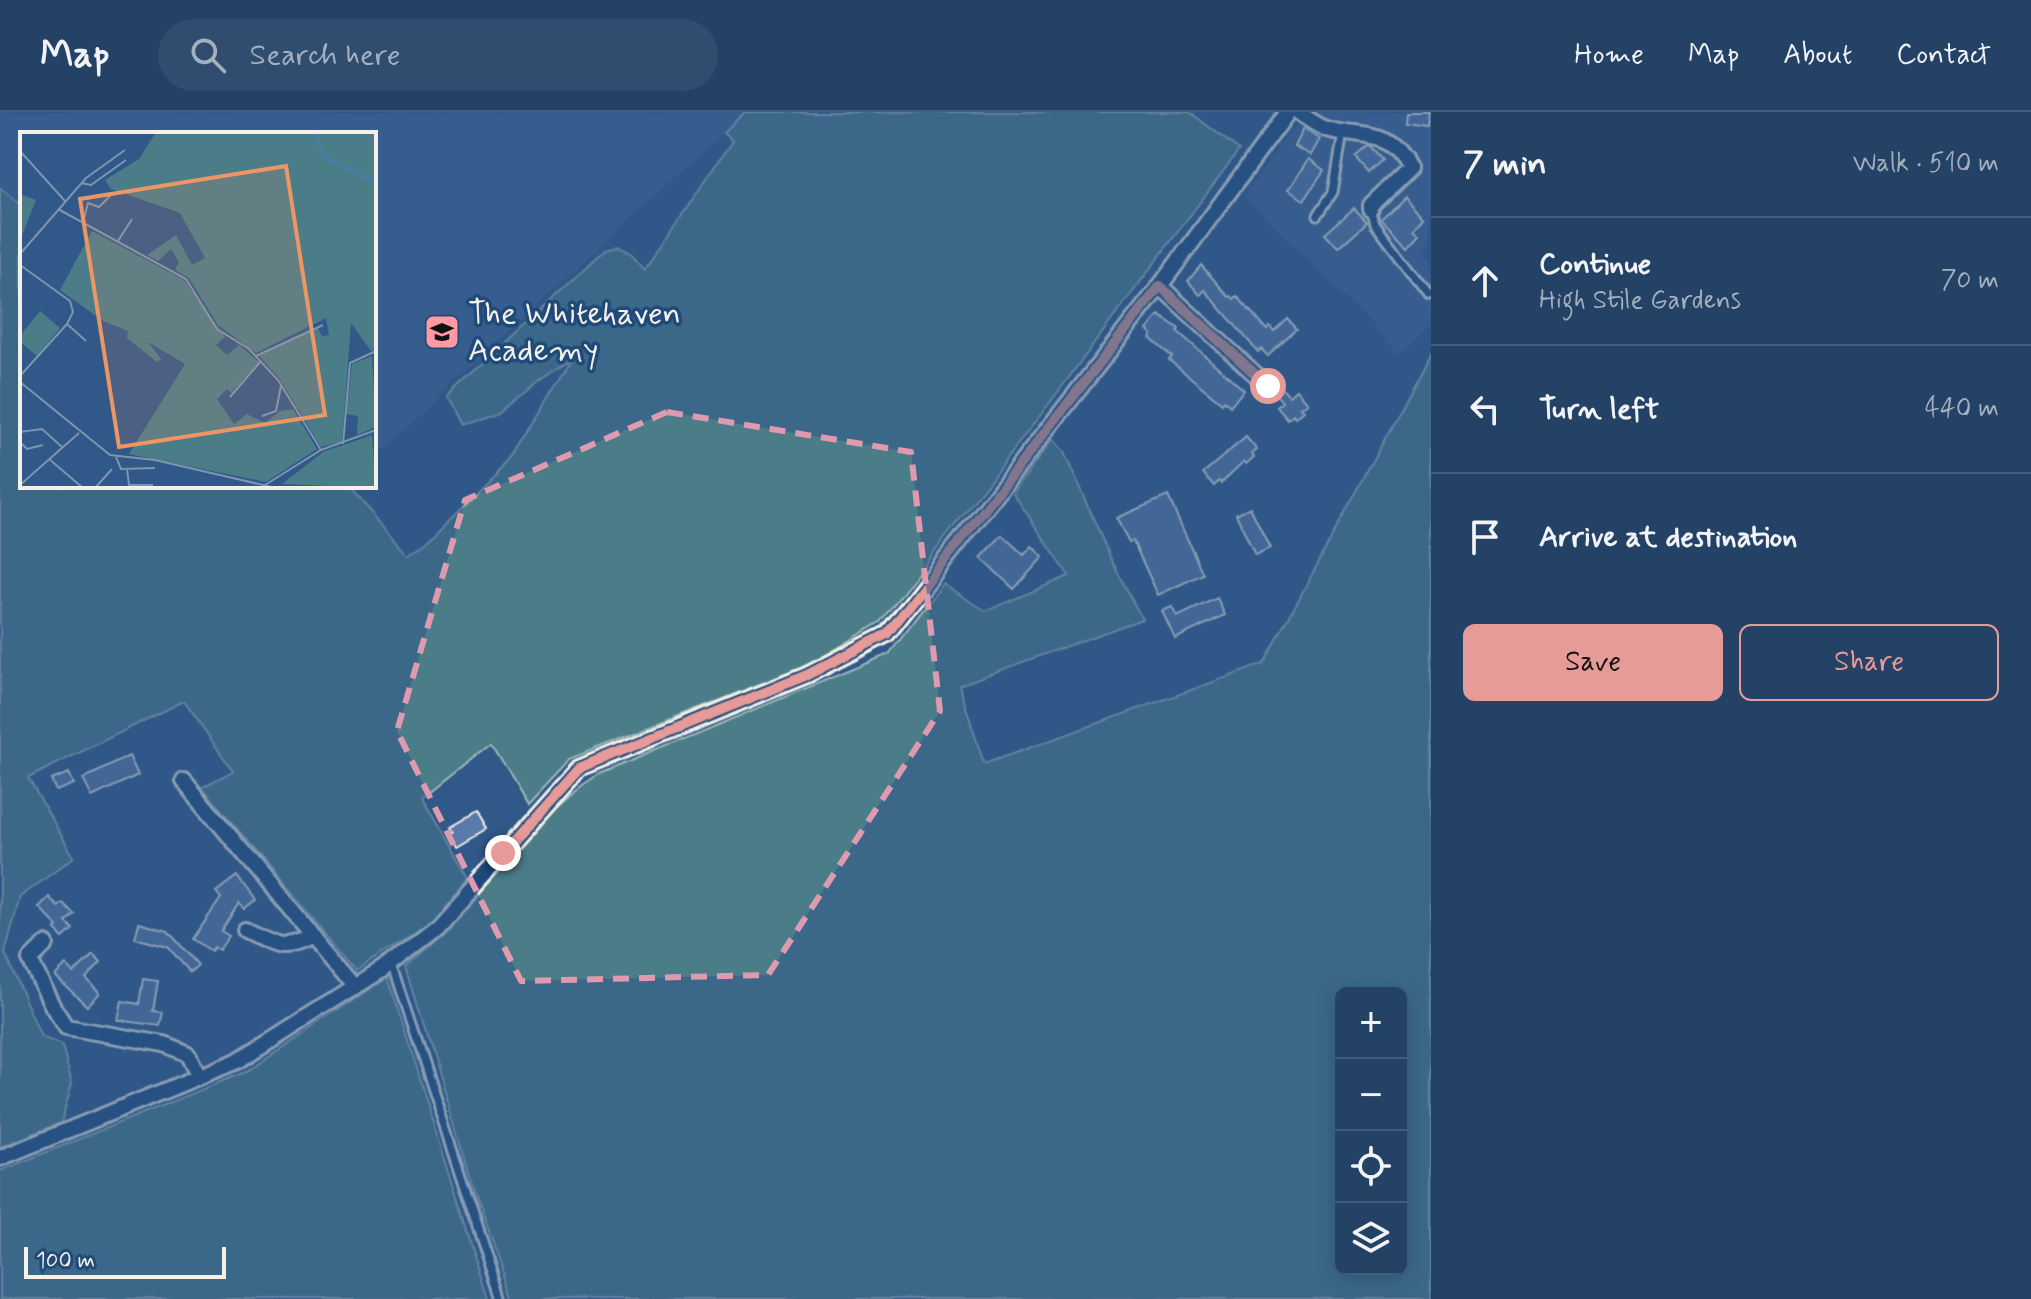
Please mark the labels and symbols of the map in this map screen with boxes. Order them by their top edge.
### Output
inset map [20,132,376,488]
place label: The Whitehaven Academy [468,293,681,372]
school or university icon: The Whitehaven Academy [423,313,461,351]
route start [1250,368,1286,404]
route end [485,835,521,871]
scale bar [24,1243,226,1279]

